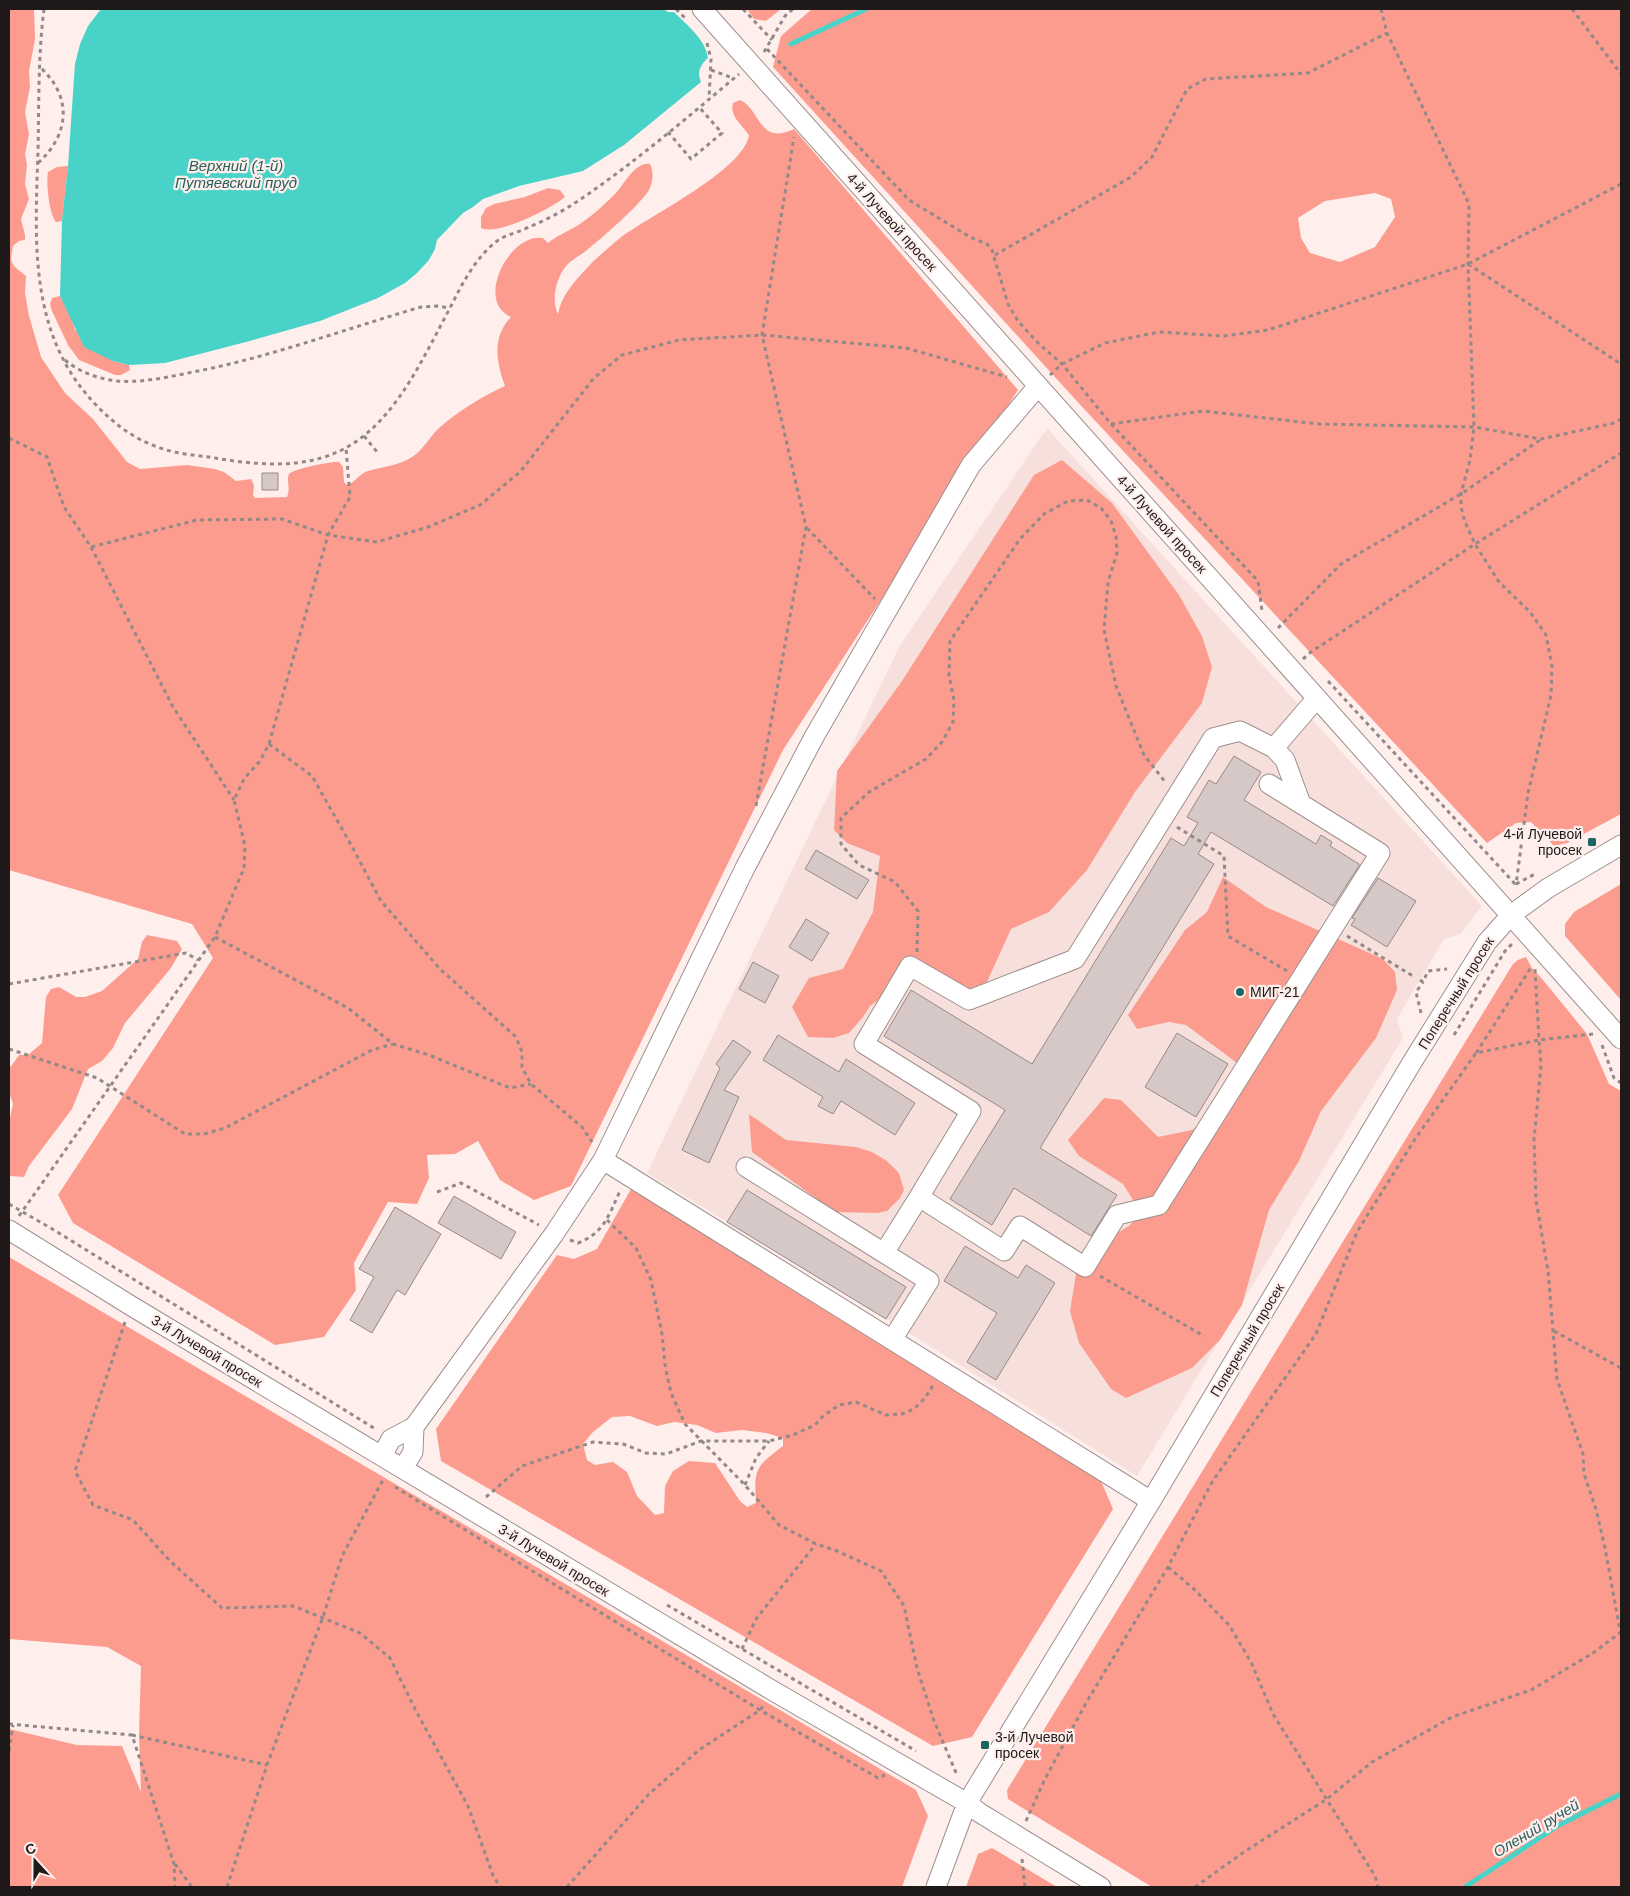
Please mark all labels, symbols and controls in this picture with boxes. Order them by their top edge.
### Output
water label: Верхний (1-й) Путяевский пруд [175,157,297,191]
street label: 4-й Лучевой просек [844,170,941,275]
street label: 4-й Лучевой просек [1114,472,1211,577]
place label: 4-й Лучевой просек [1504,826,1583,858]
marker: 4-й Лучевой просек [1586,836,1598,848]
street label: Поперечный просек [1415,933,1497,1052]
place label: МИГ-21 [1250,984,1300,1000]
marker: МИГ-21 [1234,986,1246,998]
street label: Поперечный просек [1207,1280,1288,1399]
street label: 3-й Лучевой просек [149,1312,266,1391]
street label: 3-й Лучевой просек [496,1521,613,1600]
place label: 3-й Лучевой просек [995,1729,1073,1761]
marker: 3-й Лучевой просек [979,1739,991,1751]
water label: Олений ручей [1490,1795,1583,1860]
north arrow [10,1836,60,1886]
text: С [23,1840,38,1858]

